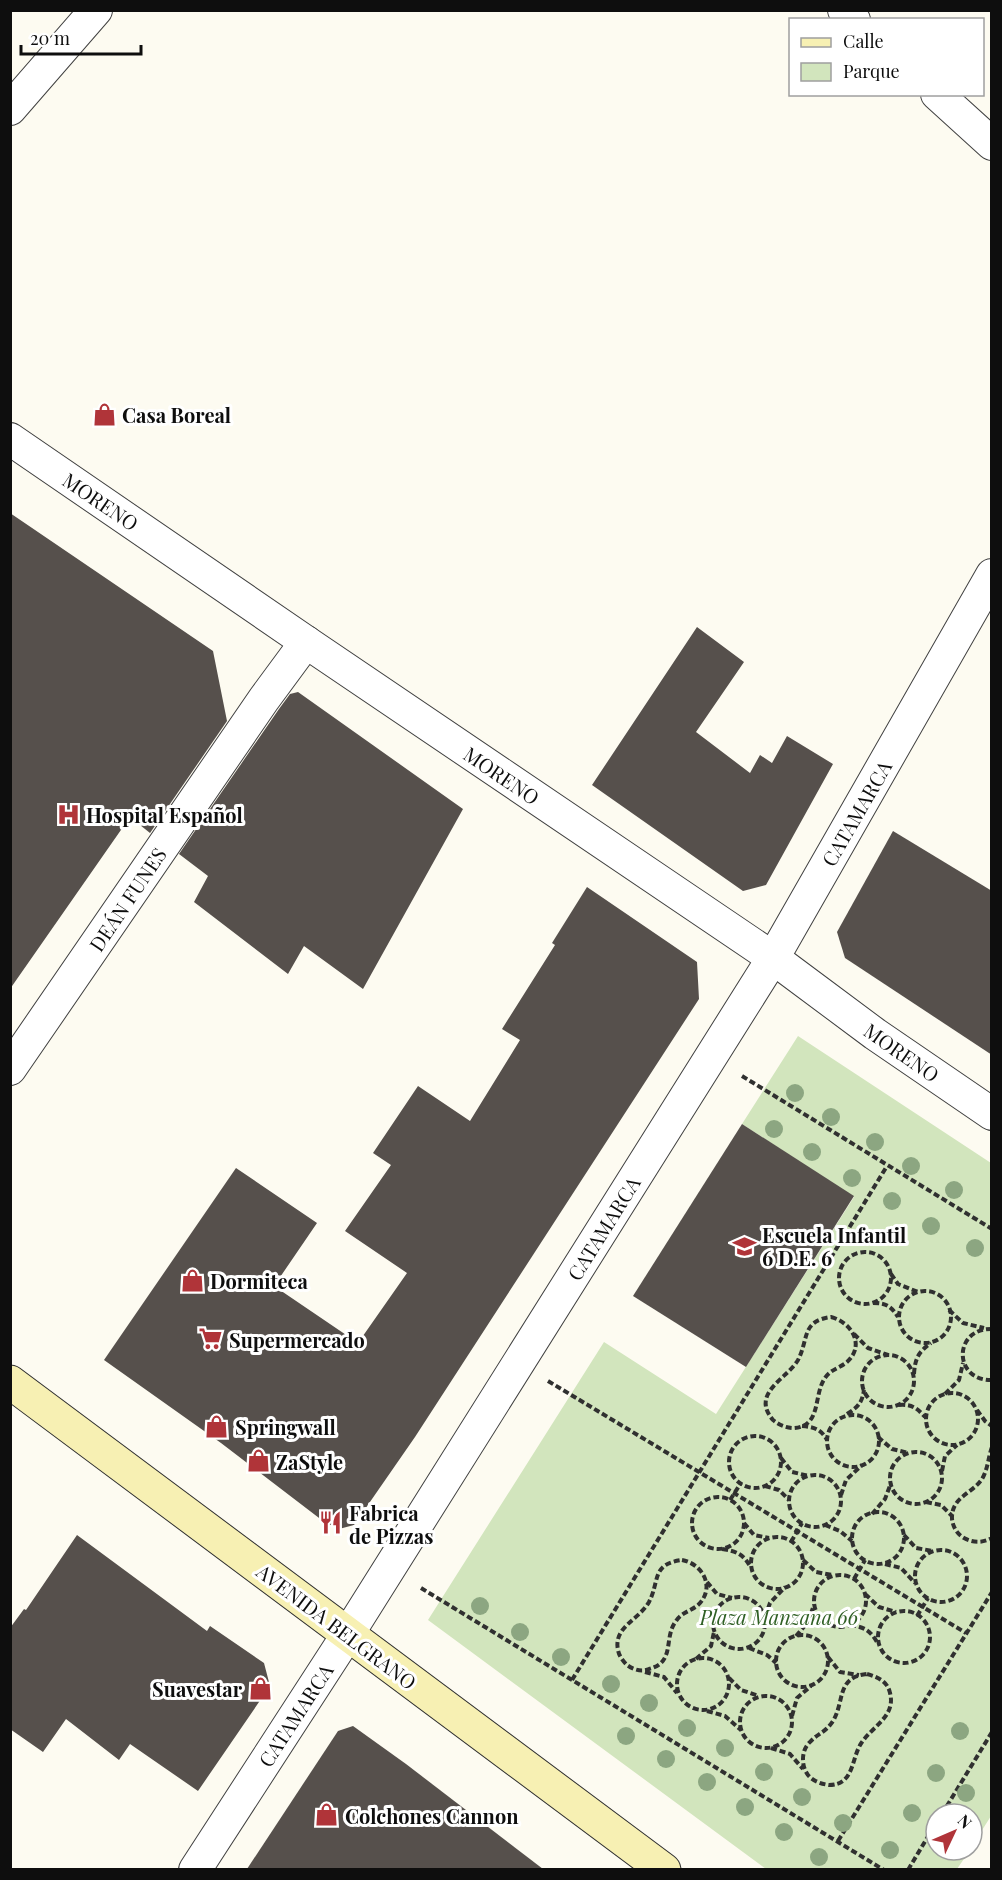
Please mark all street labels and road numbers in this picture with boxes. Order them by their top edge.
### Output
street label: MORENO [58,466,144,536]
street label: MORENO [459,740,545,810]
street label: CATAMARCA [815,755,897,871]
street label: DEÁN FUNES [82,842,172,956]
street label: MORENO [859,1016,945,1088]
street label: CATAMARCA [560,1170,646,1285]
street label: AVENIDA BELGRANO [251,1556,422,1695]
street label: CATAMARCA [252,1658,339,1772]

